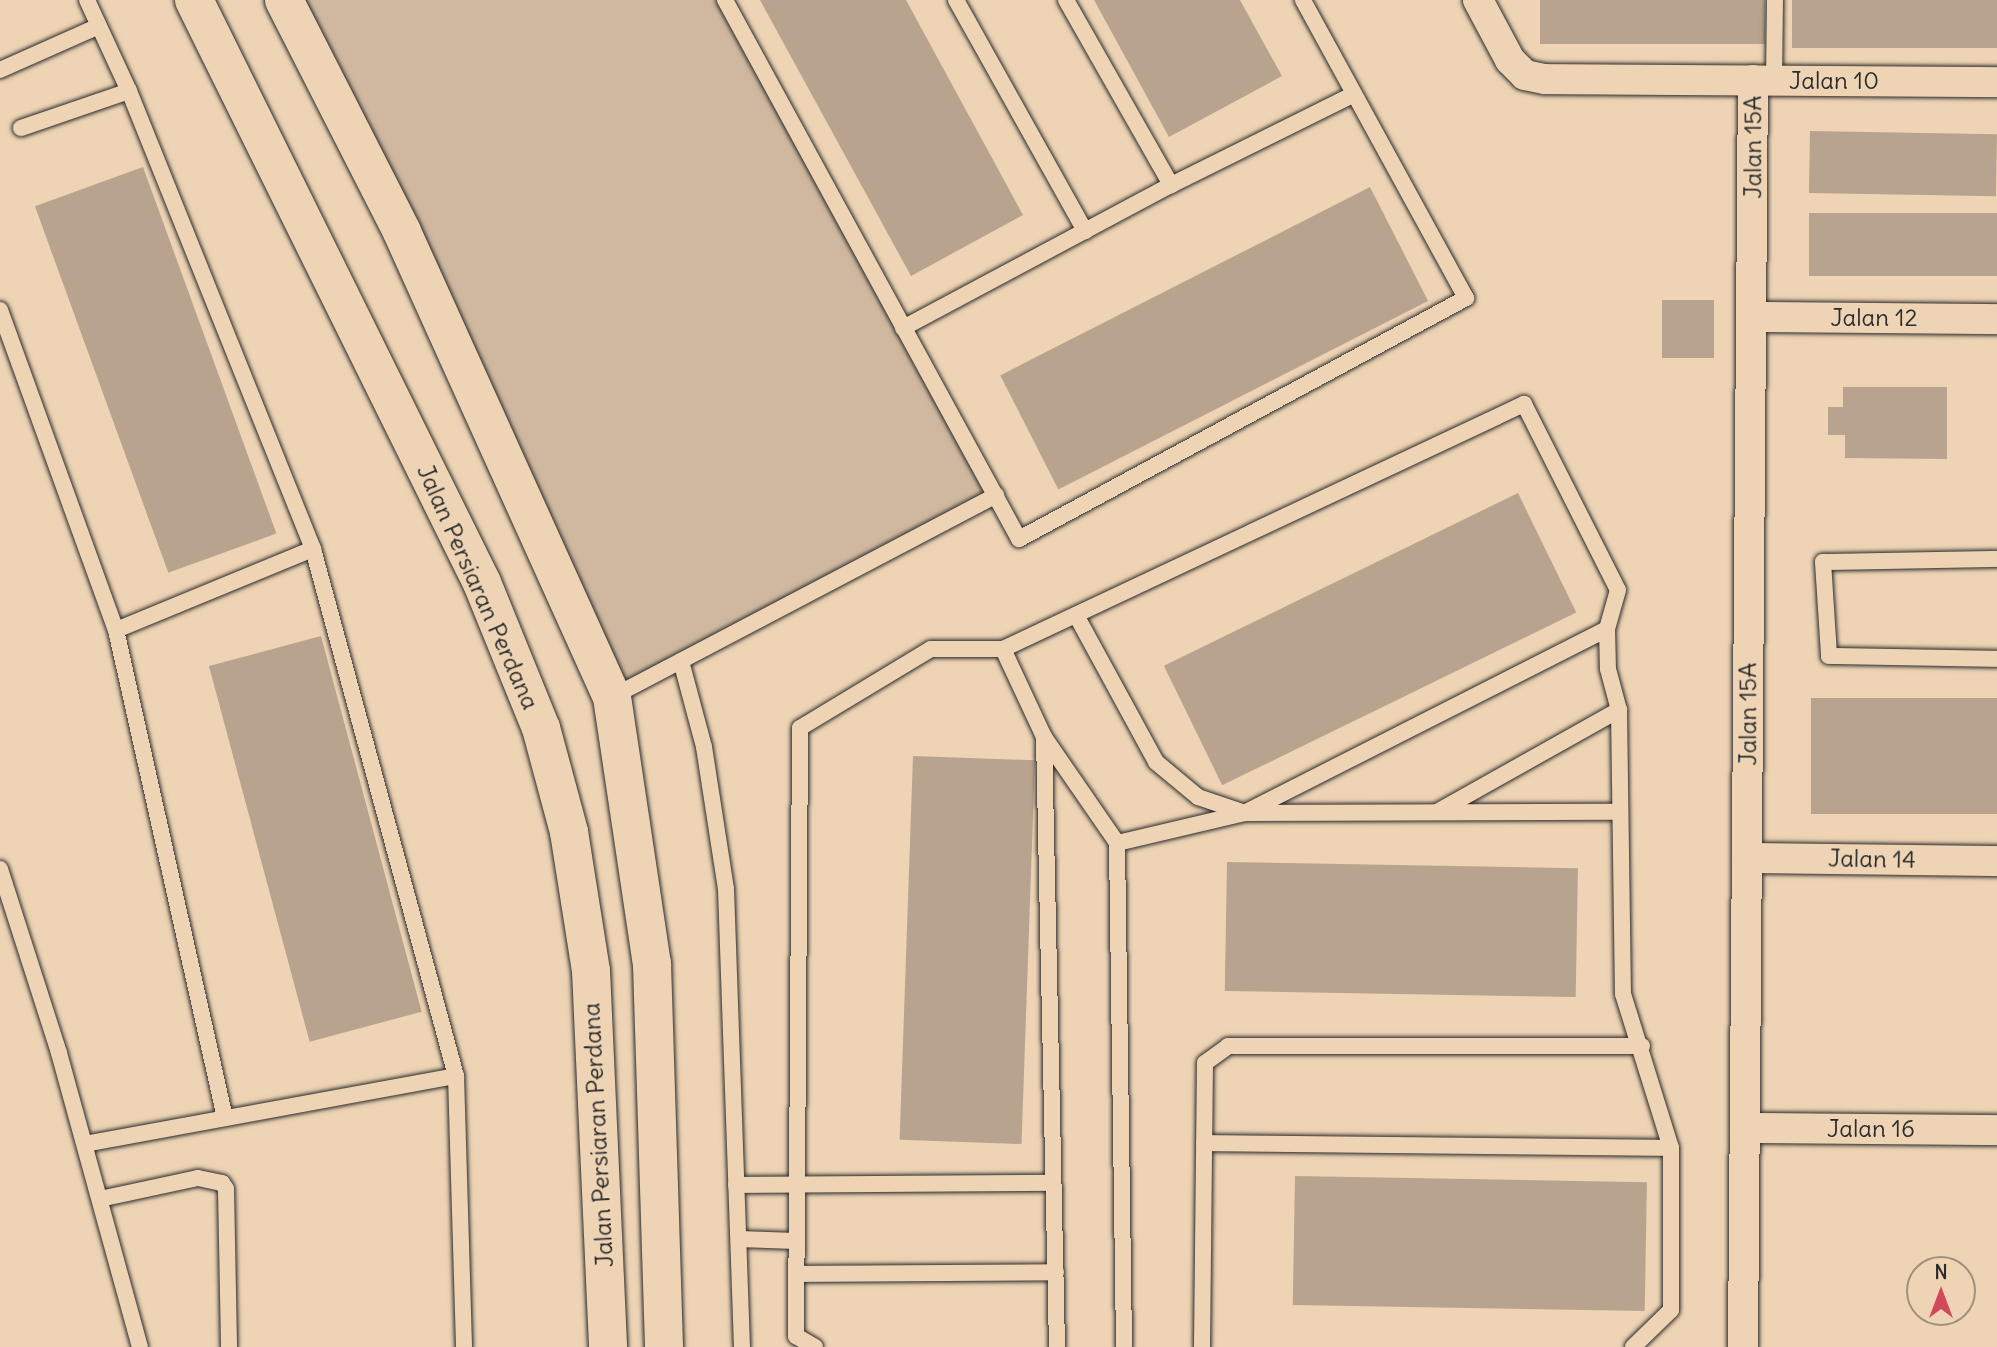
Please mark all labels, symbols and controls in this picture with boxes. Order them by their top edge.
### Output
street label: Jalan 10 [1789,67,1879,95]
street label: Jalan 15A [1739,95,1767,199]
street label: Jalan 12 [1830,304,1918,332]
street label: Jalan Persiaran Perdana [411,460,545,714]
street label: Jalan 15A [1734,662,1762,766]
street label: Jalan 14 [1828,844,1916,874]
street label: Jalan Persiaran Perdana [577,1002,619,1268]
street label: Jalan 16 [1827,1115,1915,1143]
north arrow [1906,1256,1976,1326]
text: N [1934,1260,1948,1284]

